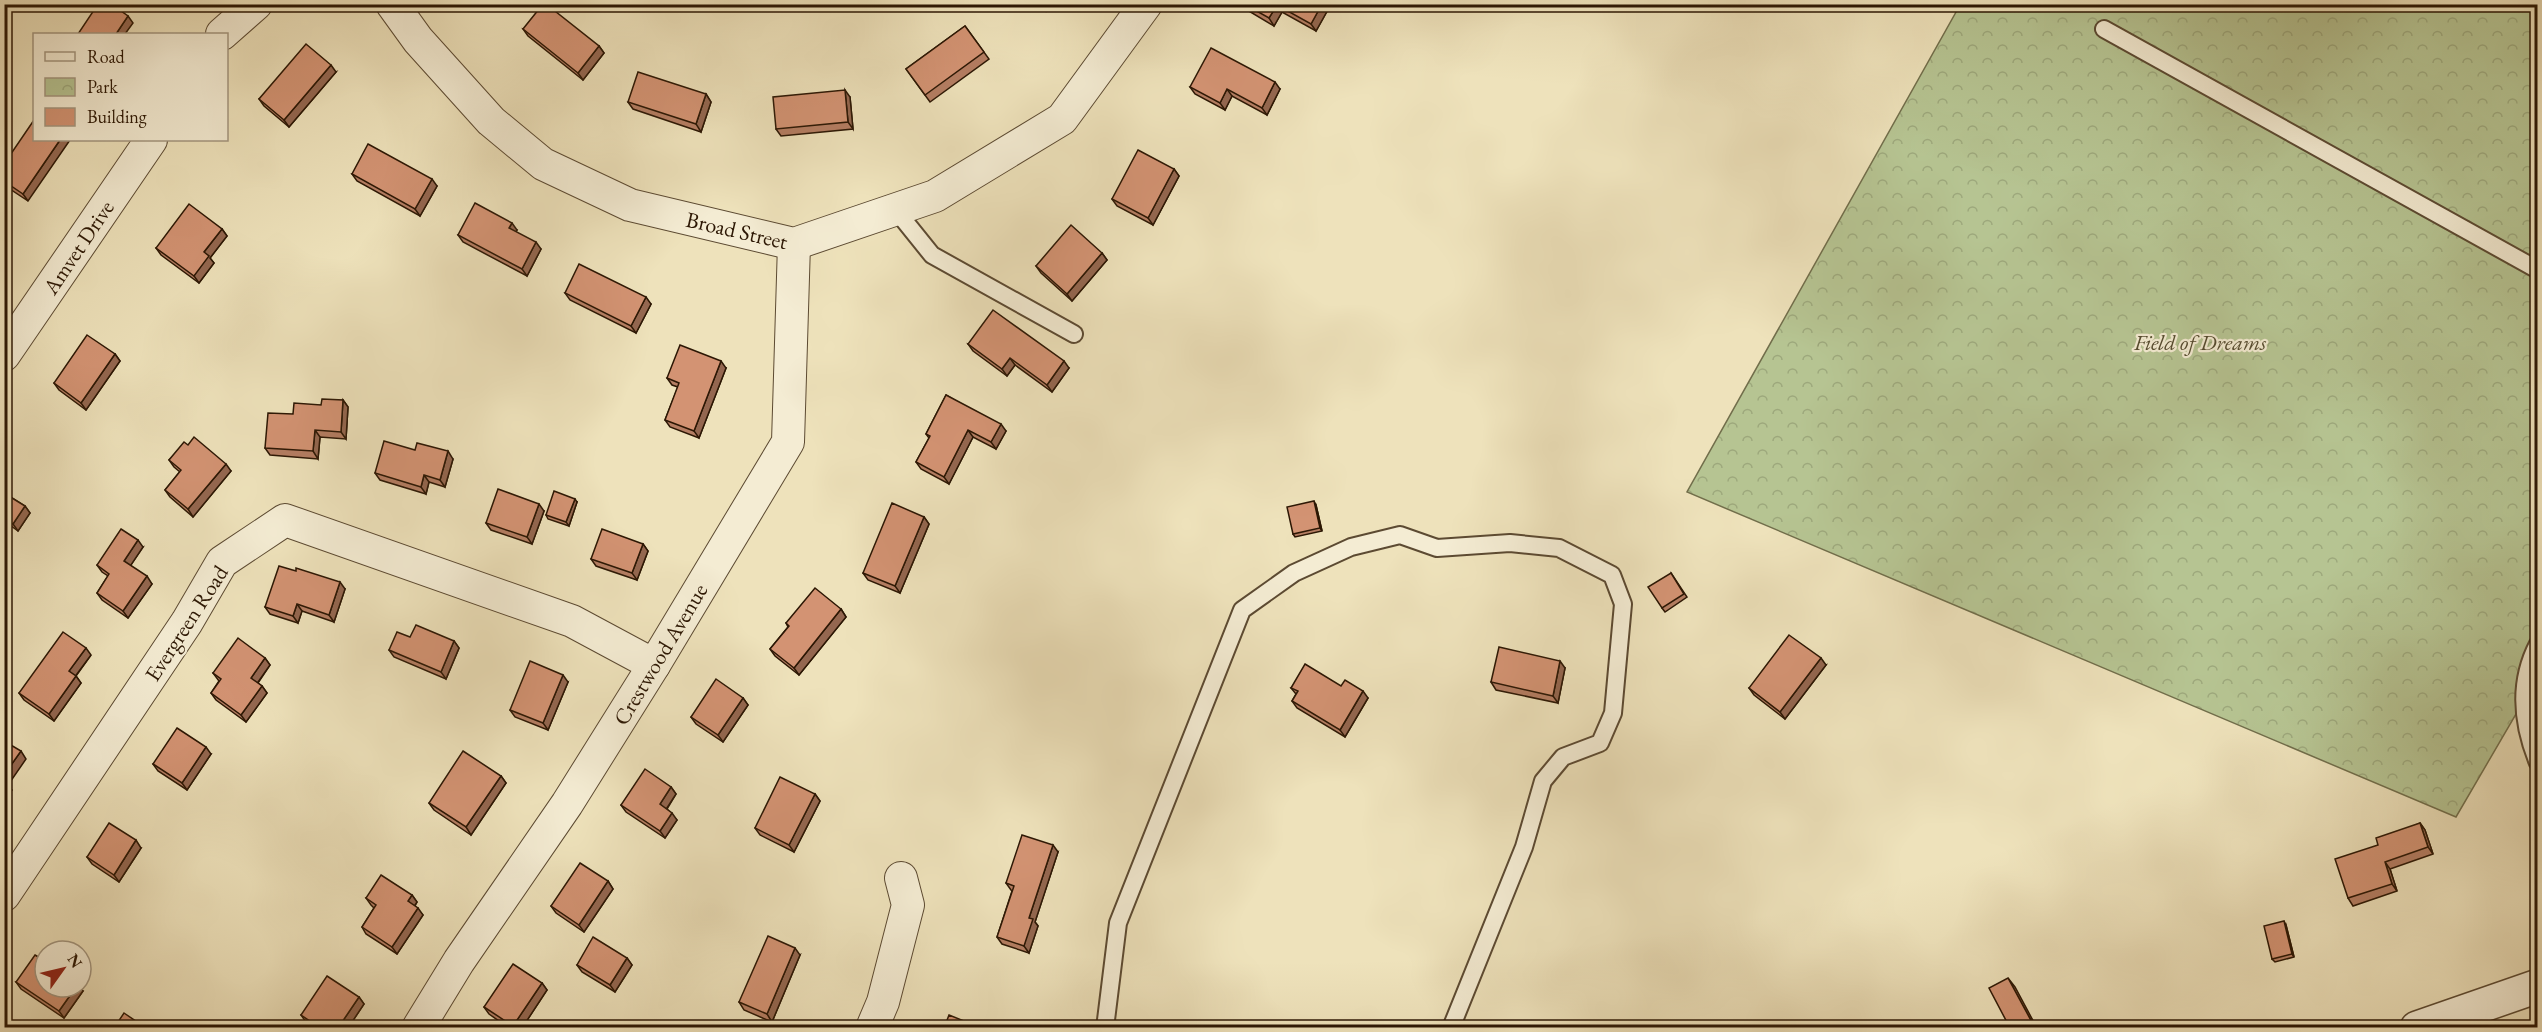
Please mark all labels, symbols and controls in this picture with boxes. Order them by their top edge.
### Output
legend [33,33,228,141]
text: Road [87,45,126,68]
text: Park [87,75,118,98]
text: Building [87,105,147,128]
street label: Amvet Drive [36,194,121,301]
street label: Broad Street [683,205,791,256]
park label: Field of Dreams [2133,328,2267,357]
street label: Evergreen Road [138,559,235,687]
street label: Crestwood Avenue [607,578,714,731]
north arrow [33,939,93,999]
text: N [63,950,87,972]

